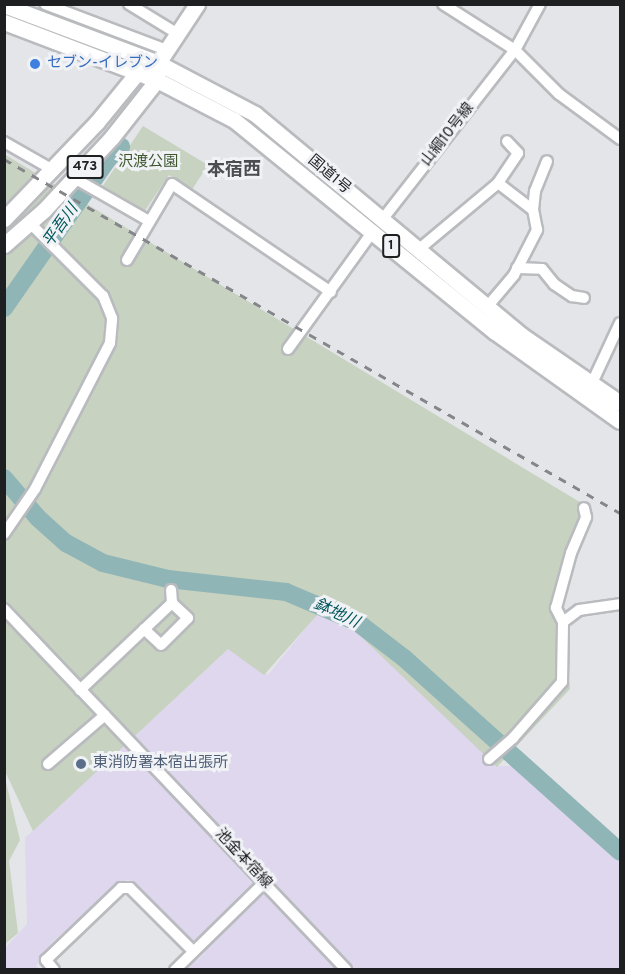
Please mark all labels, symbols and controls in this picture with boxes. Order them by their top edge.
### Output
place label: セブン-イレブン [47,55,158,73]
marker: セブン-イレブン [28,57,42,71]
street label: 山綱10号線 [418,100,478,170]
street label: 国道1号 [304,152,354,198]
park label: 沢渡公園 [118,154,178,172]
road number: 473 [66,156,104,178]
district label: 本宿西 [207,160,261,182]
water label: 平吾川 [39,201,83,251]
road number: 1 [382,235,400,257]
water label: 鉢地川 [310,595,362,633]
place label: 東消防署本宿出張所 [93,755,228,773]
marker: 東消防署本宿出張所 [74,757,88,771]
street label: 池金本宿線 [211,825,275,893]

